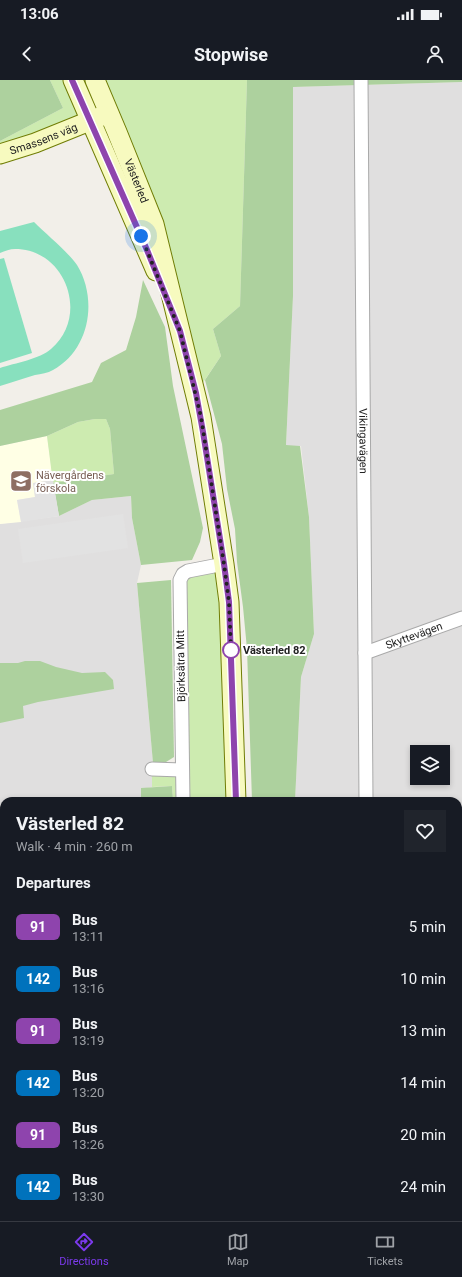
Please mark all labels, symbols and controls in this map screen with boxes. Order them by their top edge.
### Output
text: 13:06 [20,5,59,23]
icon: back [16,43,38,65]
icon: person [424,43,446,65]
text: Stopwise [194,44,268,65]
street label: Smassens väg [8,120,79,157]
street label: Västerled [122,157,151,205]
your location [131,226,151,246]
street label: Vikingavägen [357,408,370,474]
school or university icon: Nävergårdens förskola [8,468,34,494]
place label: Nävergårdens förskola [36,469,104,495]
street label: Skyttevägen [384,619,444,652]
street label: Björksätra Mitt [174,629,188,702]
marker: Västerled 82 [222,641,240,659]
place label: Västerled 82 [243,644,306,657]
map controls [410,745,450,785]
button: layers [410,745,450,785]
button: heart [404,810,446,852]
text: Västerled 82 [16,812,124,835]
text: Walk · 4 min · 260 m [16,839,133,854]
text: Departures [16,874,91,892]
text: Bus [72,911,98,929]
text: 5 min [409,918,446,936]
text: 91 [30,919,46,935]
text: 13:11 [72,929,104,944]
text: Bus [72,963,98,981]
text: 10 min [400,970,446,988]
text: 142 [26,971,50,987]
text: 13:16 [72,981,104,996]
text: Bus [72,1015,98,1033]
text: 13 min [400,1022,446,1040]
text: 91 [30,1023,46,1039]
text: 13:19 [72,1033,104,1048]
text: Bus [72,1067,98,1085]
text: 14 min [400,1074,446,1092]
text: 142 [26,1075,50,1091]
text: 13:20 [72,1085,104,1100]
text: Bus [72,1119,98,1137]
text: 20 min [400,1126,446,1144]
text: 91 [30,1127,46,1143]
text: 13:26 [72,1137,104,1152]
text: Bus [72,1171,98,1189]
text: 24 min [400,1178,446,1196]
text: 142 [26,1179,50,1195]
text: 13:30 [72,1189,104,1204]
tab: Directions [59,1231,109,1268]
tab: Map [227,1231,249,1268]
tab: Tickets [367,1231,403,1268]

